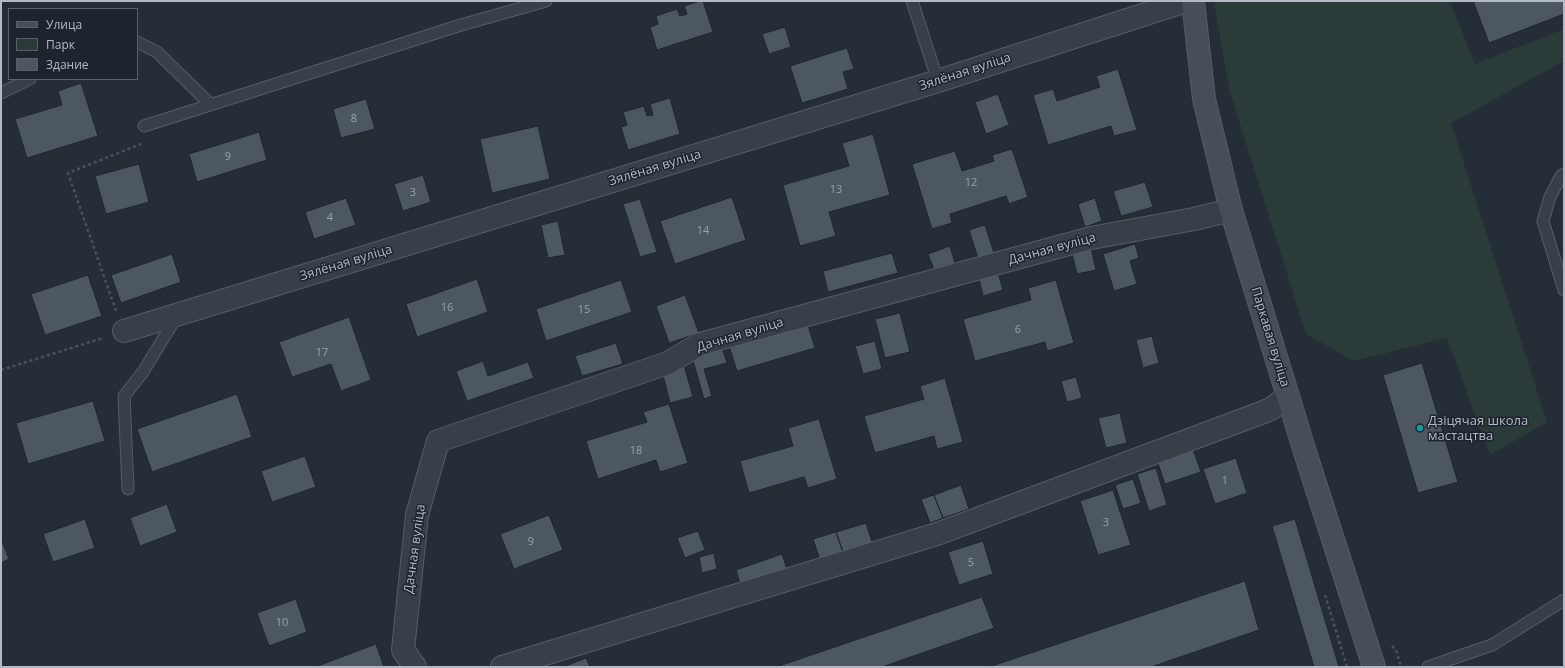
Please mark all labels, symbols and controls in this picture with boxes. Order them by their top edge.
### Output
legend [8,8,138,80]
text: Улица [46,16,82,33]
text: Парк [46,36,75,53]
street label: Зялёная вуліца [917,50,1013,94]
text: Здание [46,56,89,73]
house number: 8 [351,112,357,126]
street label: Зялёная вуліца [607,147,703,189]
house number: 9 [225,150,231,164]
house number: 12 [965,176,977,190]
house number: 13 [830,183,842,197]
house number: 3 [410,186,416,200]
house number: 4 [327,211,333,225]
house number: 14 [697,224,709,238]
street label: Дачная вуліца [1006,230,1098,268]
street label: Зялёная вуліца [298,242,394,284]
street label: Паркавая вуліца [1247,285,1293,389]
house number: 16 [441,301,453,315]
house number: 15 [578,303,590,317]
street label: Дачная вуліца [695,314,785,356]
house number: 6 [1015,323,1021,337]
house number: 17 [316,346,328,360]
place label: Дзіцячая школа мастацтва [1428,413,1528,444]
marker: Дзіцячая школа мастацтва [1415,423,1425,433]
house number: 18 [630,444,642,458]
house number: 1 [1222,474,1228,488]
street label: Дачная вуліца [401,503,429,595]
house number: 3 [1103,516,1109,530]
house number: 9 [528,535,534,549]
house number: 5 [968,556,974,570]
house number: 10 [276,616,288,630]

